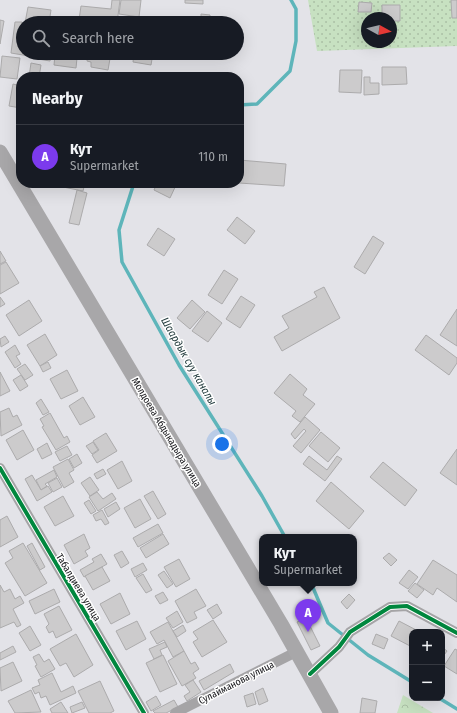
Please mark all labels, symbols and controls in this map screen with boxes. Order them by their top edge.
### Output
north arrow [361,12,397,48]
search box [16,16,244,60]
icon: search [30,27,52,49]
text: Search here [62,29,134,47]
text: Nearby [32,88,83,109]
text: Кут [70,140,92,158]
text: A [41,149,49,164]
text: 110 m [198,149,228,164]
text: Supermarket [70,158,139,173]
water label: Шаардык суу каналы [158,315,219,408]
street label: Молдоева Абдыкадыра улица [129,376,204,489]
your location [212,434,232,454]
popup [259,534,357,586]
text: Кут [274,544,296,562]
street label: Табалдиева улица [53,552,103,624]
text: Supermarket [274,562,342,577]
pin: A [295,599,321,632]
map controls [409,629,445,701]
button: + [409,629,445,665]
street label: Сулайманова улица [197,659,276,707]
button: − [409,665,445,701]

